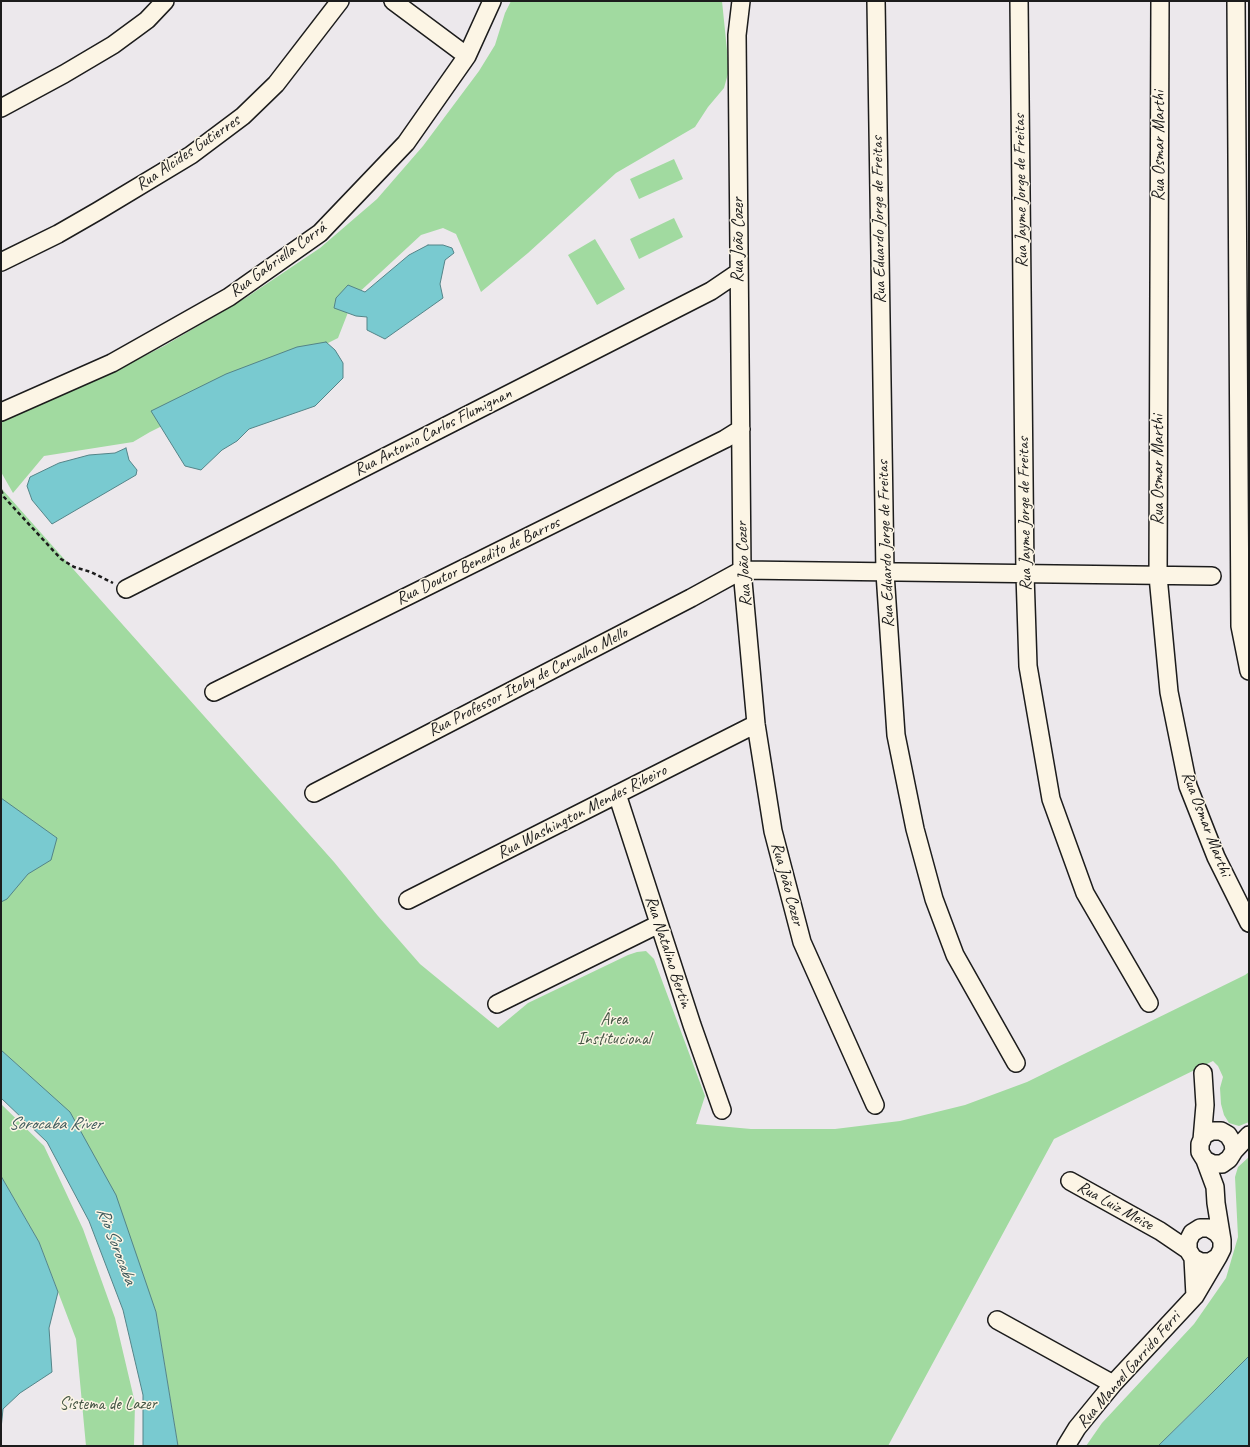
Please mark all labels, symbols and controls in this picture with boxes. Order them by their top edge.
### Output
street label: Rua Osmar Marthi [1150,91,1170,201]
street label: Rua Alcides Gutierres [132,111,244,195]
street label: Rua Jayme Jorge de Freitas [1009,114,1033,268]
street label: Rua Eduardo Jorge de Freitas [867,136,891,304]
street label: Rua João Cozer [729,197,749,283]
street label: Rua Gabriella Corrá [226,218,330,302]
street label: Rua Antonio Carlos Flumignan [351,383,515,481]
street label: Rua Osmar Marthi [1149,415,1169,525]
street label: Rua Jayme Jorge de Freitas [1013,437,1037,591]
street label: Rua Eduardo Jorge de Freitas [873,460,899,628]
street label: Rua Doutor Benedito de Barros [393,512,563,610]
street label: Rua João Cozer [732,521,756,607]
street label: Rua Professor Itoby de Carvalho Mello [425,623,631,741]
street label: Rua Washington Mendes Ribeiro [494,760,670,864]
street label: Rua Osmar Marthi [1177,769,1235,879]
street label: Rua João Cozer [766,840,808,928]
street label: Rua Natalino Bertin [640,893,696,1011]
park label: Área Institucional [577,1010,651,1050]
water label: Sorocaba River [8,1113,102,1135]
street label: Rua Luiz Meise [1073,1177,1157,1235]
water label: Rio Sorocaba [91,1204,141,1288]
street label: Rua Manoel Garrido Ferri [1073,1307,1185,1433]
park label: Sistema de Lazer [59,1395,157,1415]

